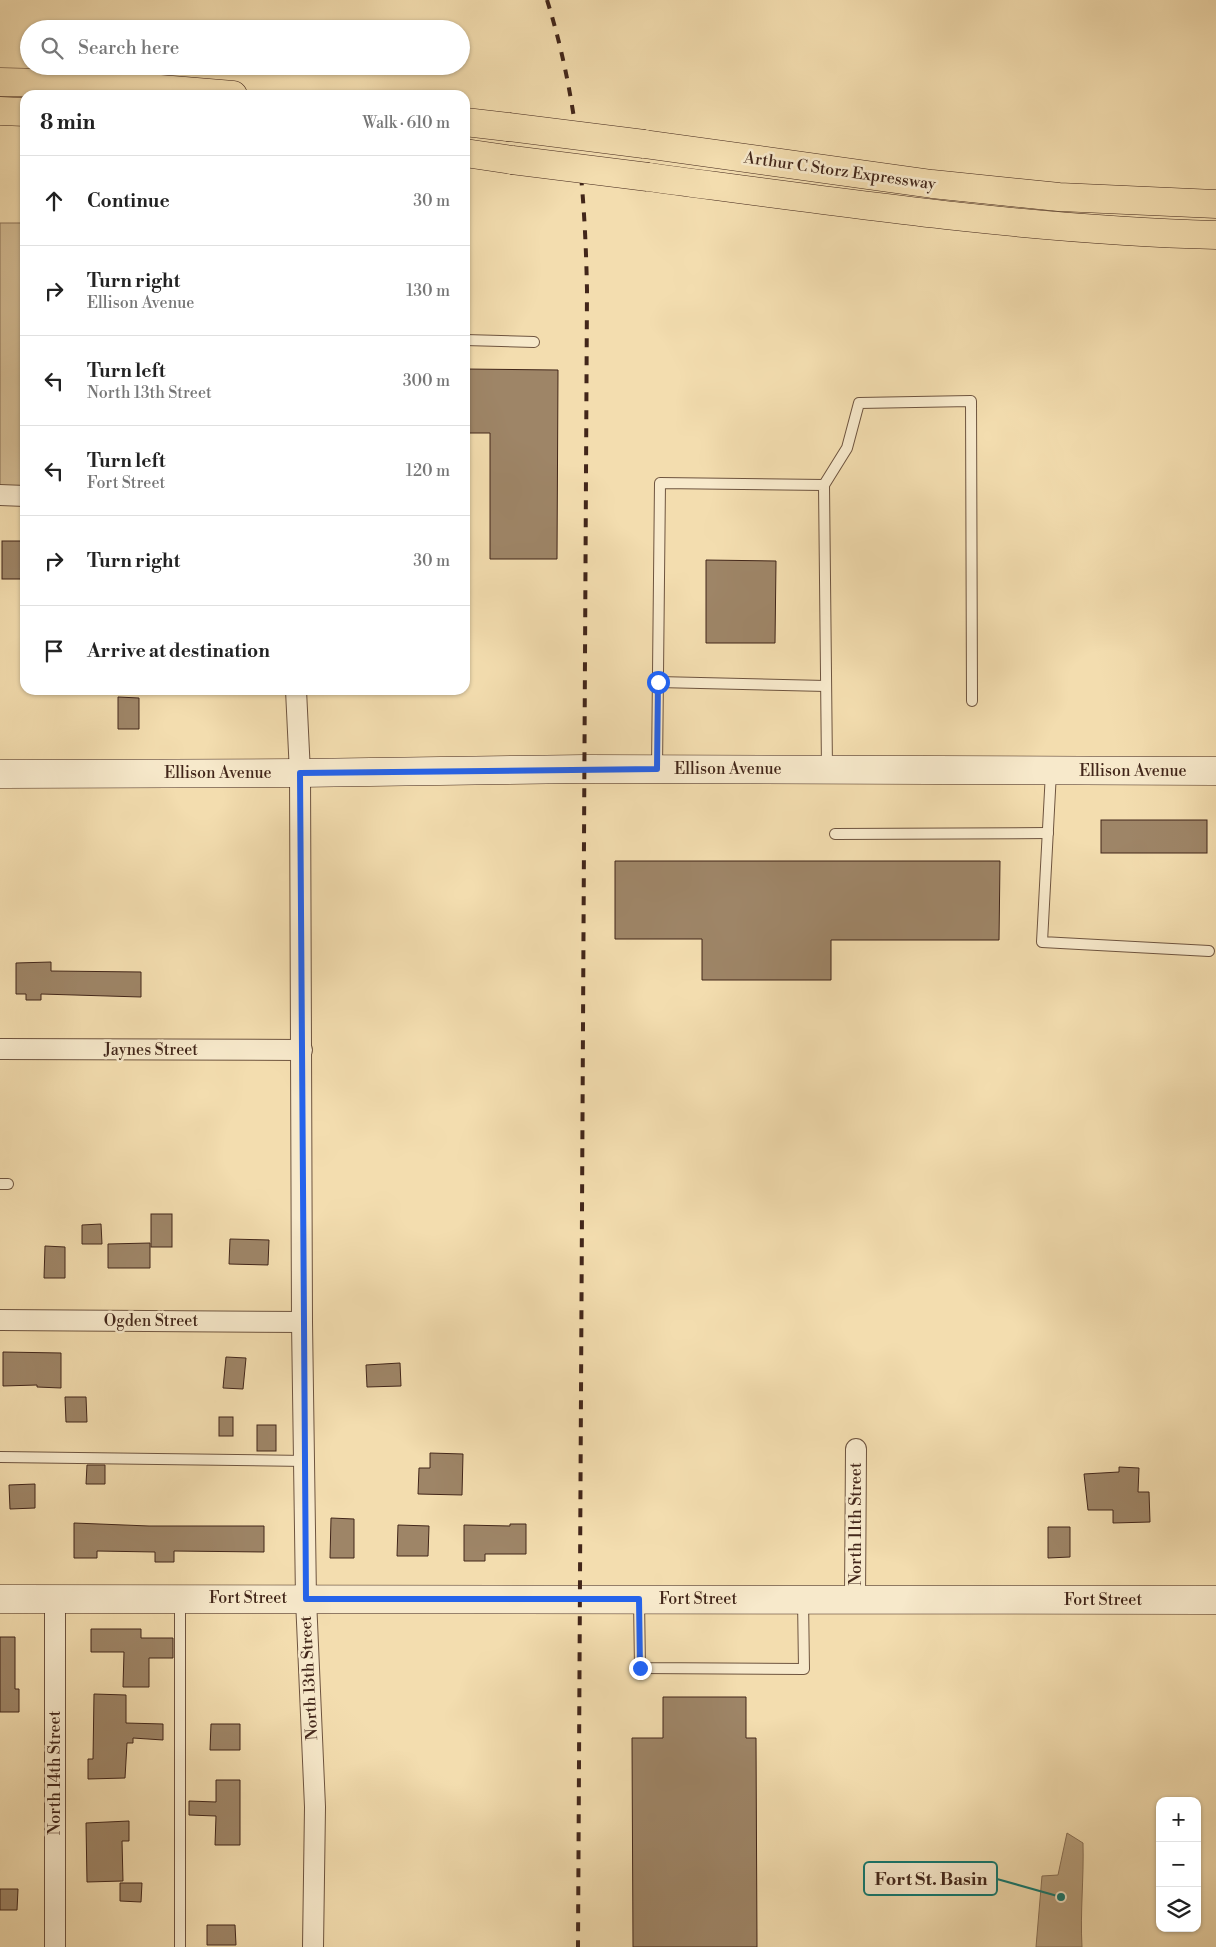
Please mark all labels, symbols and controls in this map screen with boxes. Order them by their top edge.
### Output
search box [20,20,470,75]
icon: search [38,34,66,62]
text: Search here [78,36,179,60]
text: 8 min [40,110,95,136]
text: Walk · 610 m [363,113,450,133]
street label: Arthur C Storz Expressway [742,148,937,194]
icon: ahead [40,187,68,215]
text: Continue [87,189,170,213]
text: 30 m [413,191,450,211]
text: Turn right [87,269,180,293]
icon: right [40,277,68,305]
text: 130 m [406,281,450,301]
text: Ellison Avenue [87,293,194,313]
text: Turn left [87,359,166,383]
icon: left [40,367,68,395]
text: 300 m [403,371,450,391]
text: North 13th Street [87,383,212,403]
text: Turn left [87,449,166,473]
icon: left [40,457,68,485]
text: 120 m [406,461,450,481]
text: Fort Street [87,473,165,493]
icon: right [40,547,68,575]
text: Turn right [87,549,180,573]
text: 30 m [413,551,450,571]
icon: arrive [40,637,68,665]
text: Arrive at destination [87,639,270,663]
route start [647,671,670,694]
street label: Ellison Avenue [674,759,782,779]
street label: Ellison Avenue [1079,761,1187,781]
street label: Ellison Avenue [164,763,272,783]
street label: Jaynes Street [103,1040,198,1060]
street label: Ogden Street [104,1311,198,1331]
street label: North 11th Street [846,1462,866,1586]
street label: Fort Street [209,1588,287,1608]
street label: Fort Street [659,1589,737,1609]
street label: Fort Street [1064,1590,1142,1610]
street label: North 13th Street [296,1615,322,1741]
route end [629,1657,652,1680]
street label: North 14th Street [45,1710,65,1835]
map controls [1156,1797,1201,1932]
button: + [1156,1797,1201,1842]
button: − [1156,1842,1201,1887]
callout: Fort St. Basin [864,1862,997,1895]
text: Fort St. Basin [874,1868,988,1891]
button: layers [1156,1887,1201,1932]

